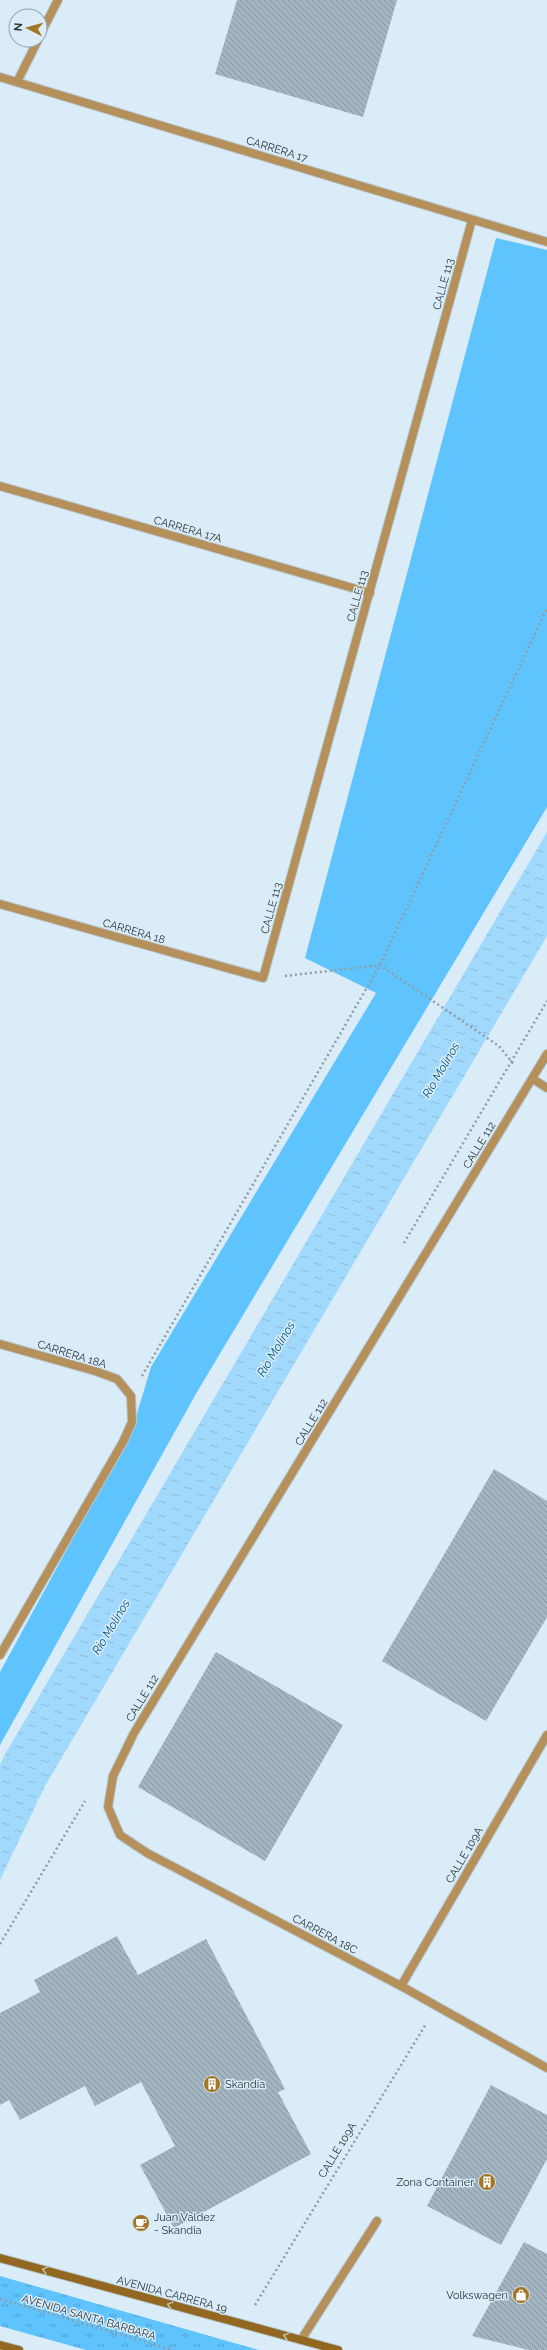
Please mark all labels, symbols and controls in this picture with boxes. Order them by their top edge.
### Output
north arrow [8,8,48,48]
text: N [12,22,25,32]
street label: CARRERA 17 [245,134,309,165]
street label: CALLE 113 [430,257,457,311]
street label: CARRERA 17A [152,514,224,546]
street label: CALLE 113 [344,569,371,623]
street label: CALLE 113 [258,881,285,935]
street label: CARRERA 18 [101,916,167,947]
water label: Río Molinos [420,1039,463,1100]
street label: CALLE 112 [460,1119,499,1171]
water label: Río Molinos [254,1319,298,1379]
street label: CARRERA 18A [36,1338,108,1371]
street label: CALLE 112 [292,1396,331,1448]
water label: Río Molinos [89,1597,133,1657]
street label: CALLE 112 [123,1672,162,1724]
street label: CALLE 109A [443,1824,486,1886]
street label: CARRERA 18C [290,1912,360,1957]
building icon: Skandia [202,2074,222,2094]
place label: Skandia [225,2078,265,2091]
street label: CALLE 109A [316,2120,359,2180]
building icon: Zona Container [477,2172,497,2192]
place label: Zona Container [396,2176,474,2189]
place label: Juan Valdez - Skandia [154,2211,216,2237]
cafe icon: Juan Valdez - Skandia [131,2213,151,2233]
one-way arrow [41,2267,48,2275]
street label: AVENIDA CARRERA 19 [115,2273,229,2315]
shop icon: Volkswagen [511,2285,531,2305]
place label: Volkswagen [446,2289,508,2302]
street label: AVENIDA SANTA BÁRBARA [20,2291,158,2343]
one-way arrow [167,2301,174,2310]
one-way arrow [283,2332,290,2341]

